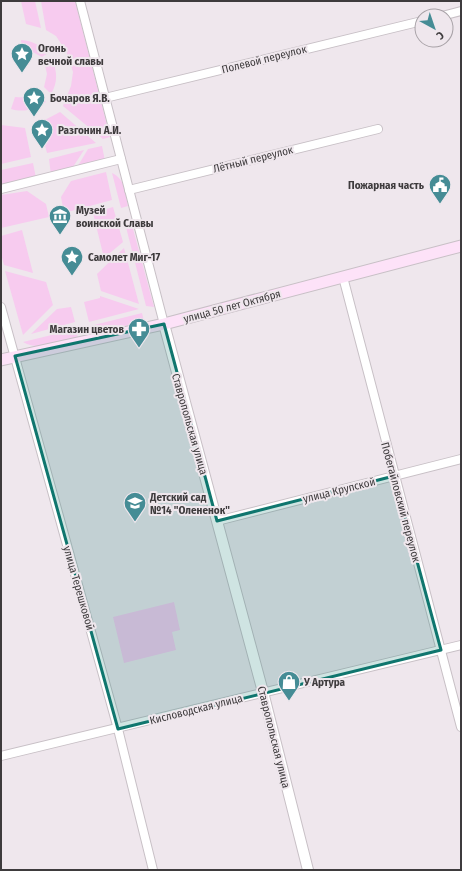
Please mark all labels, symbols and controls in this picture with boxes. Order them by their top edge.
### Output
north arrow [414,8,454,48]
text: С [434,28,446,42]
place icon: Огонь вечной славы [9,41,35,74]
place label: Огонь вечной славы [38,42,104,68]
street label: Полевой переулок [220,42,309,76]
place icon: Бочаров Я.В. [21,85,47,118]
place label: Бочаров Я.В. [50,92,110,105]
place icon: Разгонин А.И. [29,117,55,150]
place label: Разгонин А.И. [58,124,122,137]
street label: Лётный переулок [212,143,295,176]
public building icon: Пожарная часть [427,172,453,205]
place label: Пожарная часть [348,179,425,192]
museum icon: Музей воинской Славы [47,203,73,236]
place label: Музей воинской Славы [76,204,154,230]
place icon: Самолет Миг-17 [59,244,85,277]
place label: Самолет Миг-17 [88,251,160,264]
street label: улица 50 лет Октября [182,287,282,326]
pharmacy icon: Магазин цветов [126,316,152,349]
place label: Магазин цветов [50,323,124,336]
street label: Ставропольская улица [169,372,210,476]
street label: Побегайловский переулок [378,441,423,564]
street label: улица Крупской [302,475,377,506]
school or university icon: Детский сад №14 "Олененок" [122,490,148,523]
place label: Детский сад №14 "Олененок" [149,491,230,517]
street label: улица Терешковой [60,544,97,632]
shop icon: У Артура [276,669,302,702]
place label: У Артура [303,676,346,689]
street label: Ставропольская улица [255,685,292,789]
street label: Кисловодская улица [148,692,244,727]

